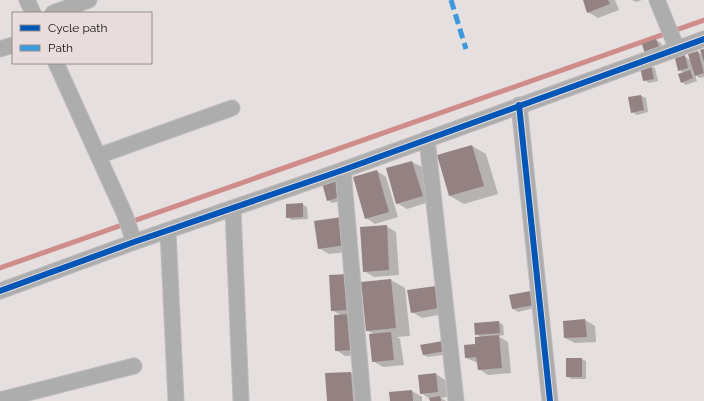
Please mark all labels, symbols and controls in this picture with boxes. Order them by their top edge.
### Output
legend [12,12,152,64]
text: Cycle path [48,21,107,35]
text: Path [48,41,73,55]

